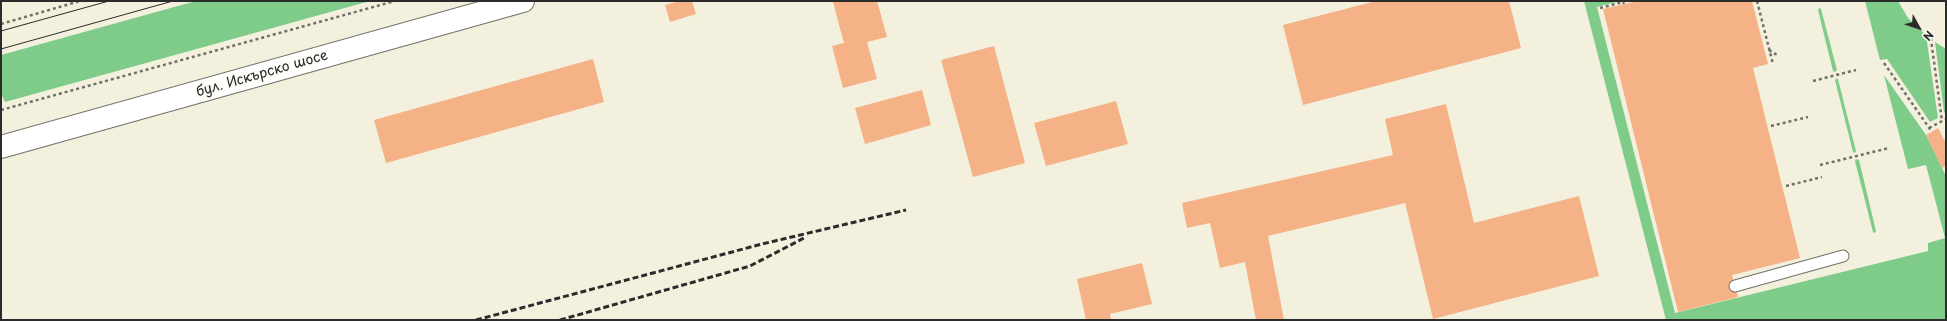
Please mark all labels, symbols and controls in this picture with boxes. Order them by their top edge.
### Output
north arrow [1899,8,1939,48]
text: N [1919,27,1938,45]
street label: бул. Искърско шосе [194,47,330,101]

